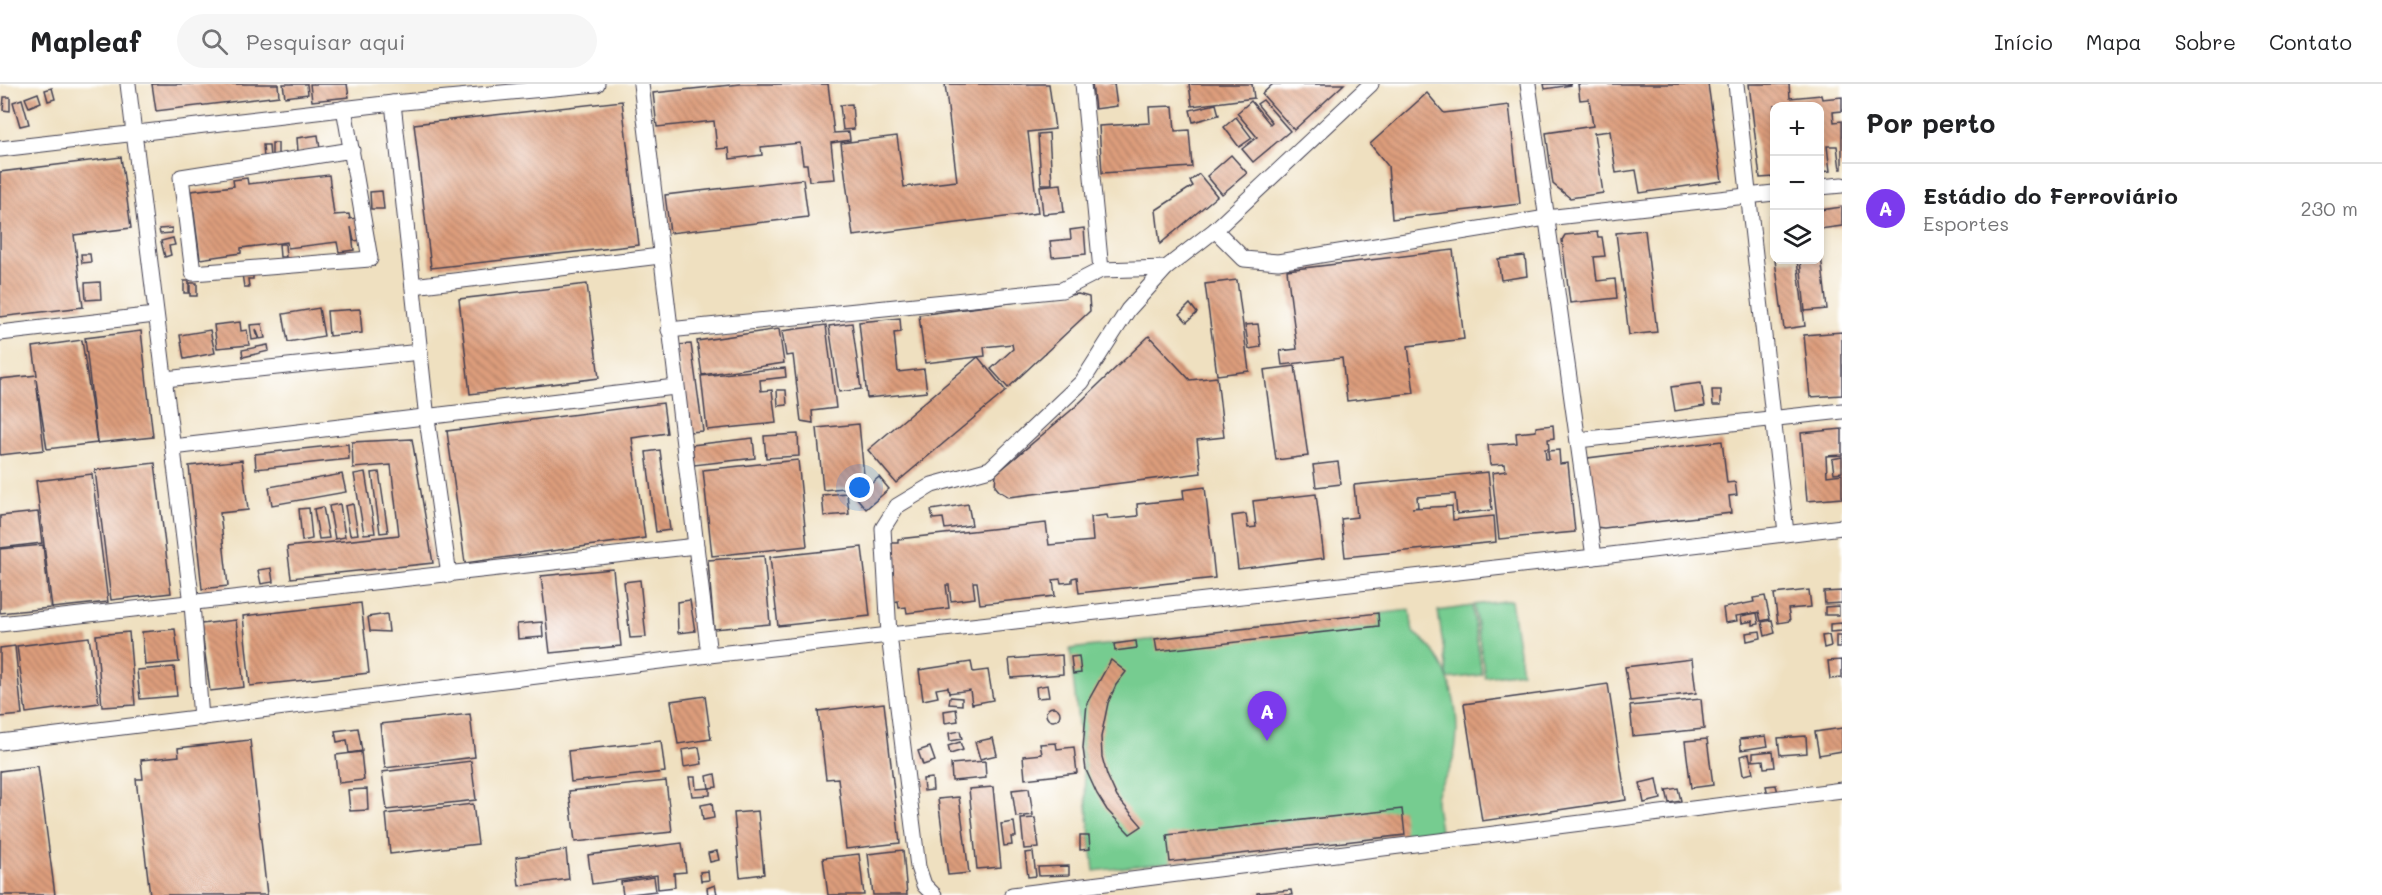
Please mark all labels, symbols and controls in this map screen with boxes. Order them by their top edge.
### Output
search box [177,14,597,68]
text: Mapleaf [30,23,141,59]
icon: search [198,25,231,58]
text: Pesquisar aqui [246,27,406,56]
text: Início [1994,28,2053,55]
text: Mapa [2086,28,2142,55]
text: Sobre [2175,28,2236,55]
text: Contato [2269,28,2352,55]
map controls [1770,102,1824,264]
button: + [1770,102,1824,156]
text: Por perto [1866,106,1995,140]
button: − [1770,156,1824,210]
text: Estádio do Ferroviário [1923,181,2178,210]
text: A [1879,195,1892,221]
text: 230 m [2300,195,2358,221]
button: layers [1770,210,1824,264]
text: Esportes [1923,210,2009,236]
your location [845,473,874,502]
pin: A [1248,692,1286,741]

